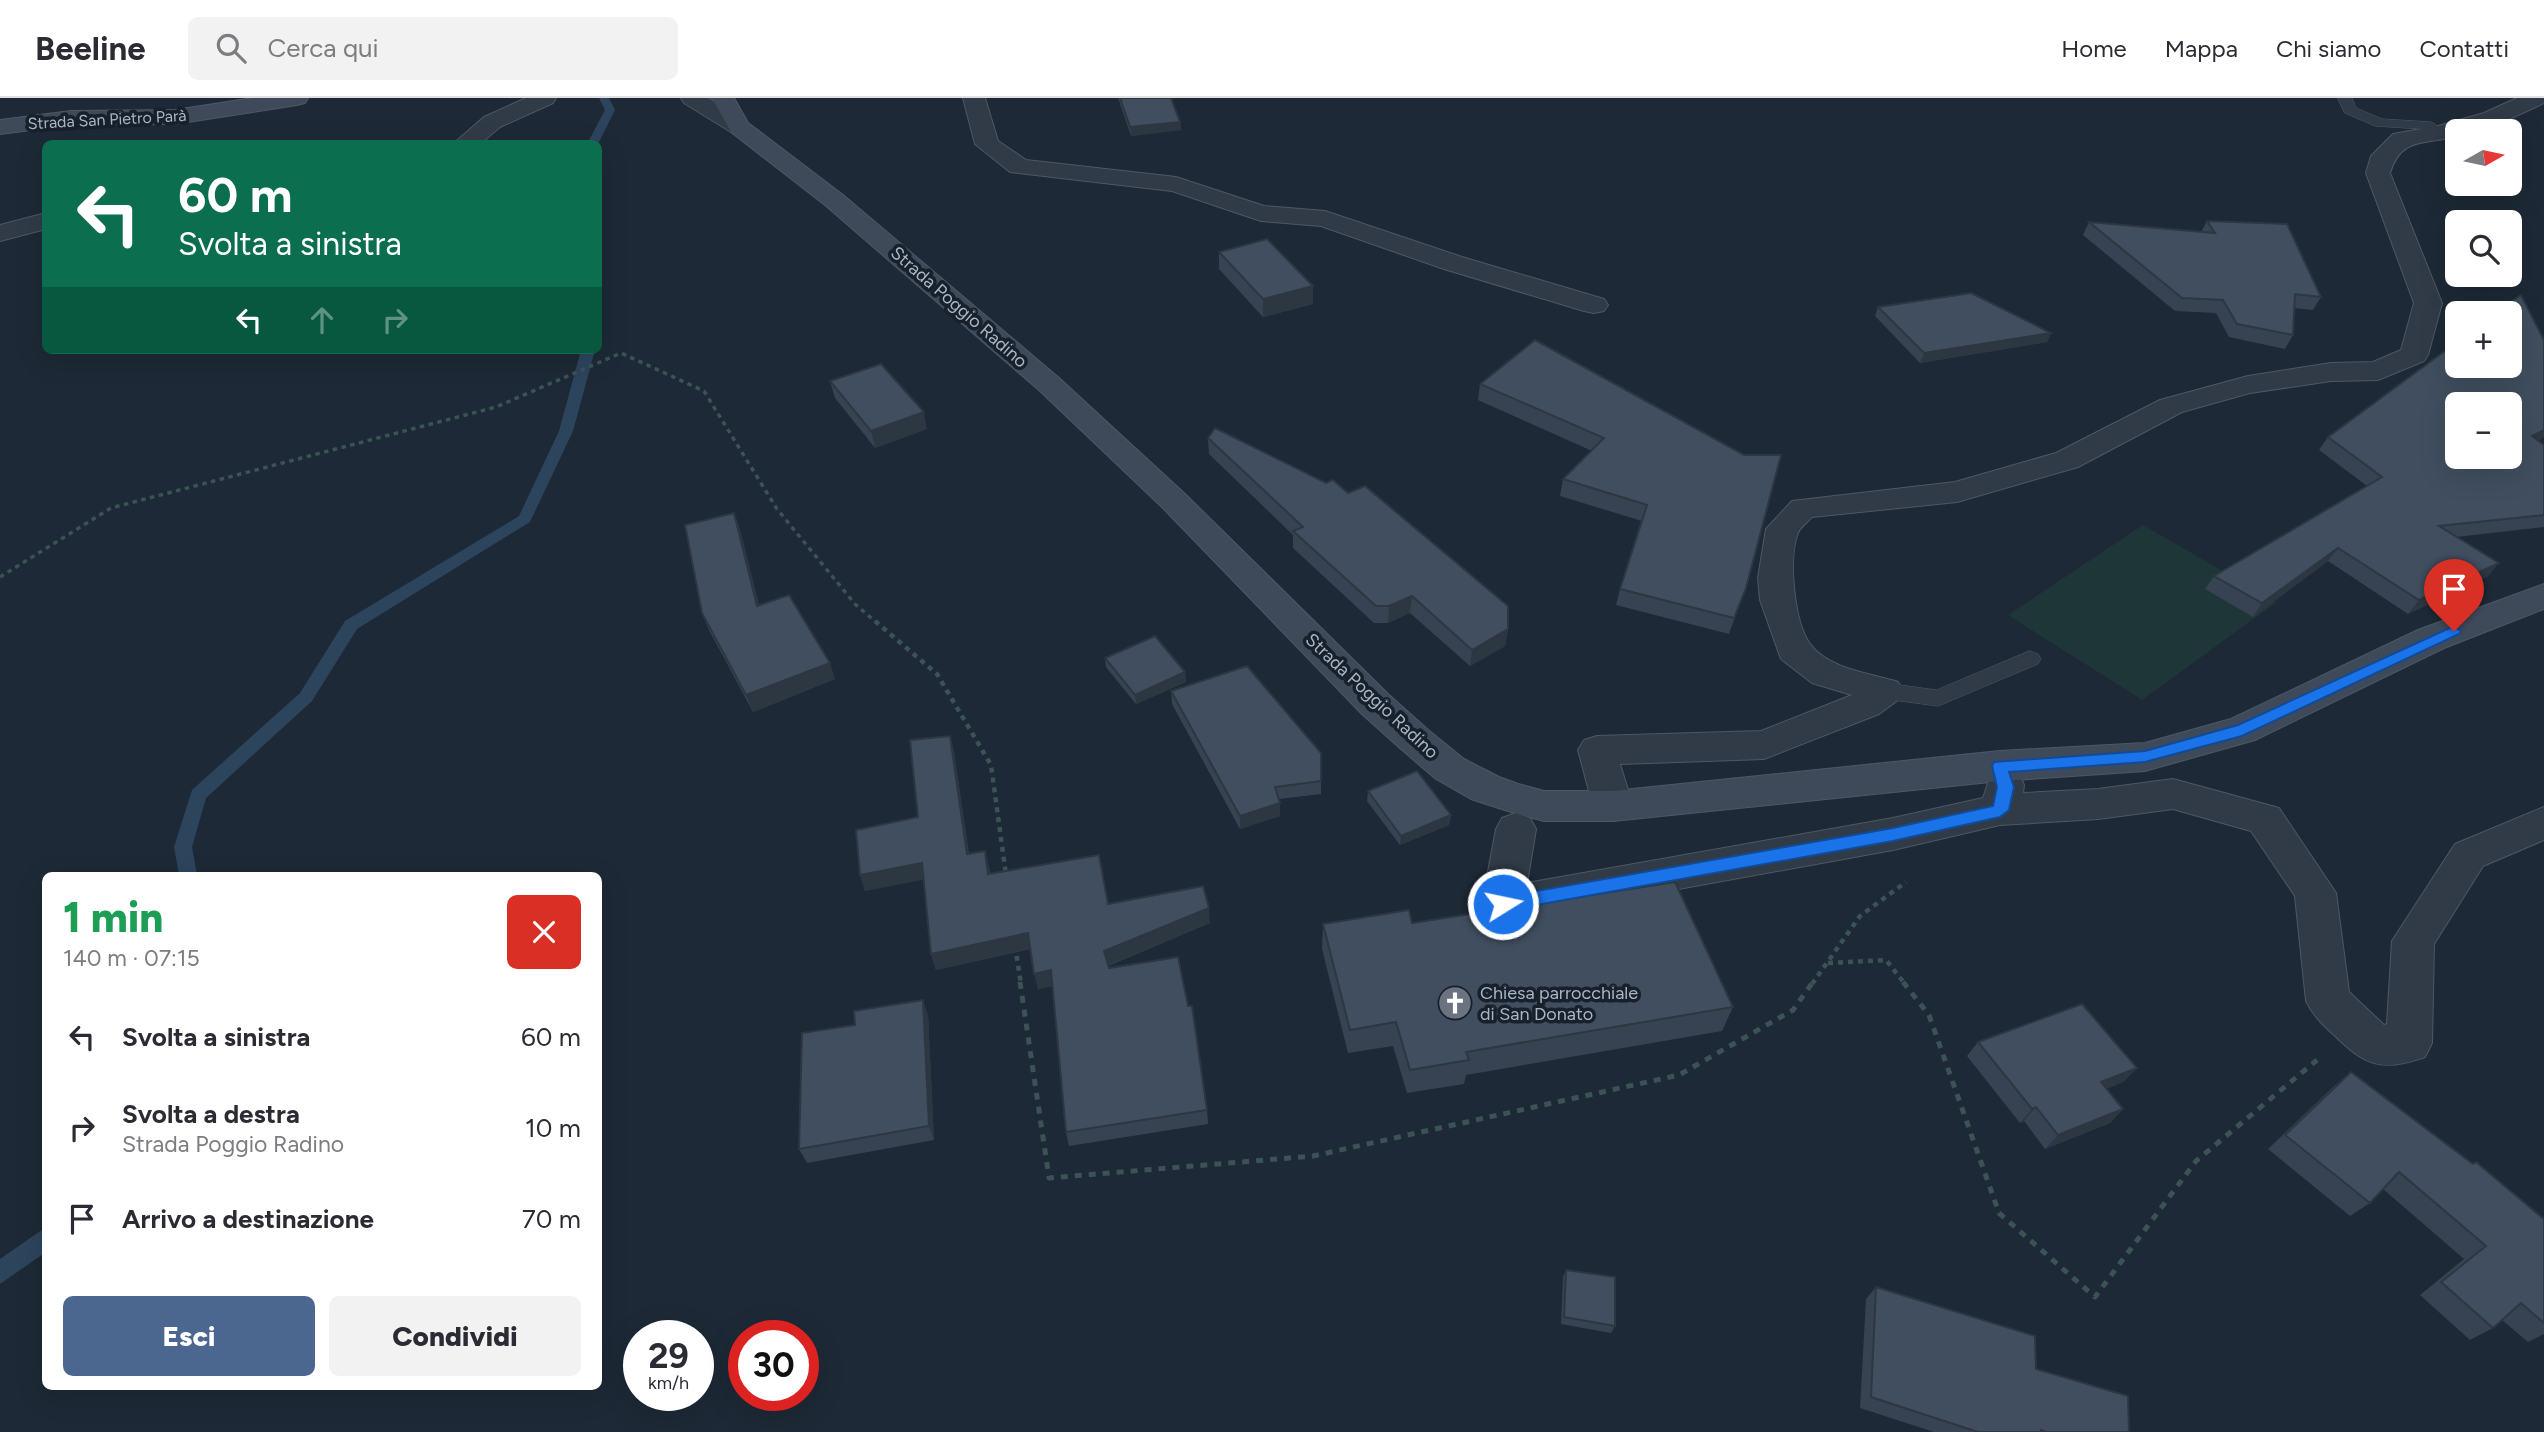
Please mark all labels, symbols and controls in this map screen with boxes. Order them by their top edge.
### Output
search box [188,17,678,80]
text: Beeline [35,29,146,68]
icon: search [212,29,250,67]
text: Cerca qui [268,32,379,64]
text: Home [2061,34,2127,63]
text: Mappa [2165,34,2238,63]
text: Chi siamo [2276,34,2381,63]
text: Contatti [2419,34,2509,63]
street label: Strada San Pietro Parà [27,106,187,133]
north arrow [2445,119,2522,196]
map controls [2445,119,2522,469]
text: 60 m [178,165,293,224]
icon: left [63,168,154,259]
button: search [2445,210,2522,287]
text: Svolta a sinistra [178,225,402,263]
street label: Strada Poggio Radino [886,242,1032,372]
icon: left [230,301,268,339]
icon: ahead [303,301,341,339]
icon: right [376,301,414,339]
button: + [2445,301,2522,378]
button: − [2445,392,2522,469]
pin [2424,559,2484,631]
icon: arrive [2435,570,2473,608]
street label: Strada Poggio Radino [1301,629,1443,763]
position arrow [1466,867,1540,941]
text: 1 min [63,892,163,943]
button: close [507,895,581,969]
text: 140 m · 07:15 [63,944,200,972]
place label: Chiesa parrocchiale di San Donato [1480,982,1638,1025]
church icon: Chiesa parrocchiale di San Donato [1436,984,1474,1022]
icon: left [63,1018,101,1056]
text: Svolta a sinistra [122,1021,310,1053]
text: 60 m [521,1021,581,1053]
text: Svolta a destra [122,1098,300,1130]
icon: right [63,1109,101,1147]
text: 10 m [525,1112,581,1144]
text: Strada Poggio Radino [122,1130,344,1158]
icon: arrive [63,1200,101,1238]
text: Arrivo a destinazione [122,1203,374,1235]
text: 70 m [522,1203,581,1235]
button: Esci [63,1296,315,1376]
button: Condividi [329,1296,581,1376]
speed limit sign: 30 [728,1320,819,1411]
text: 29 [648,1335,689,1377]
text: km/h [648,1372,689,1394]

